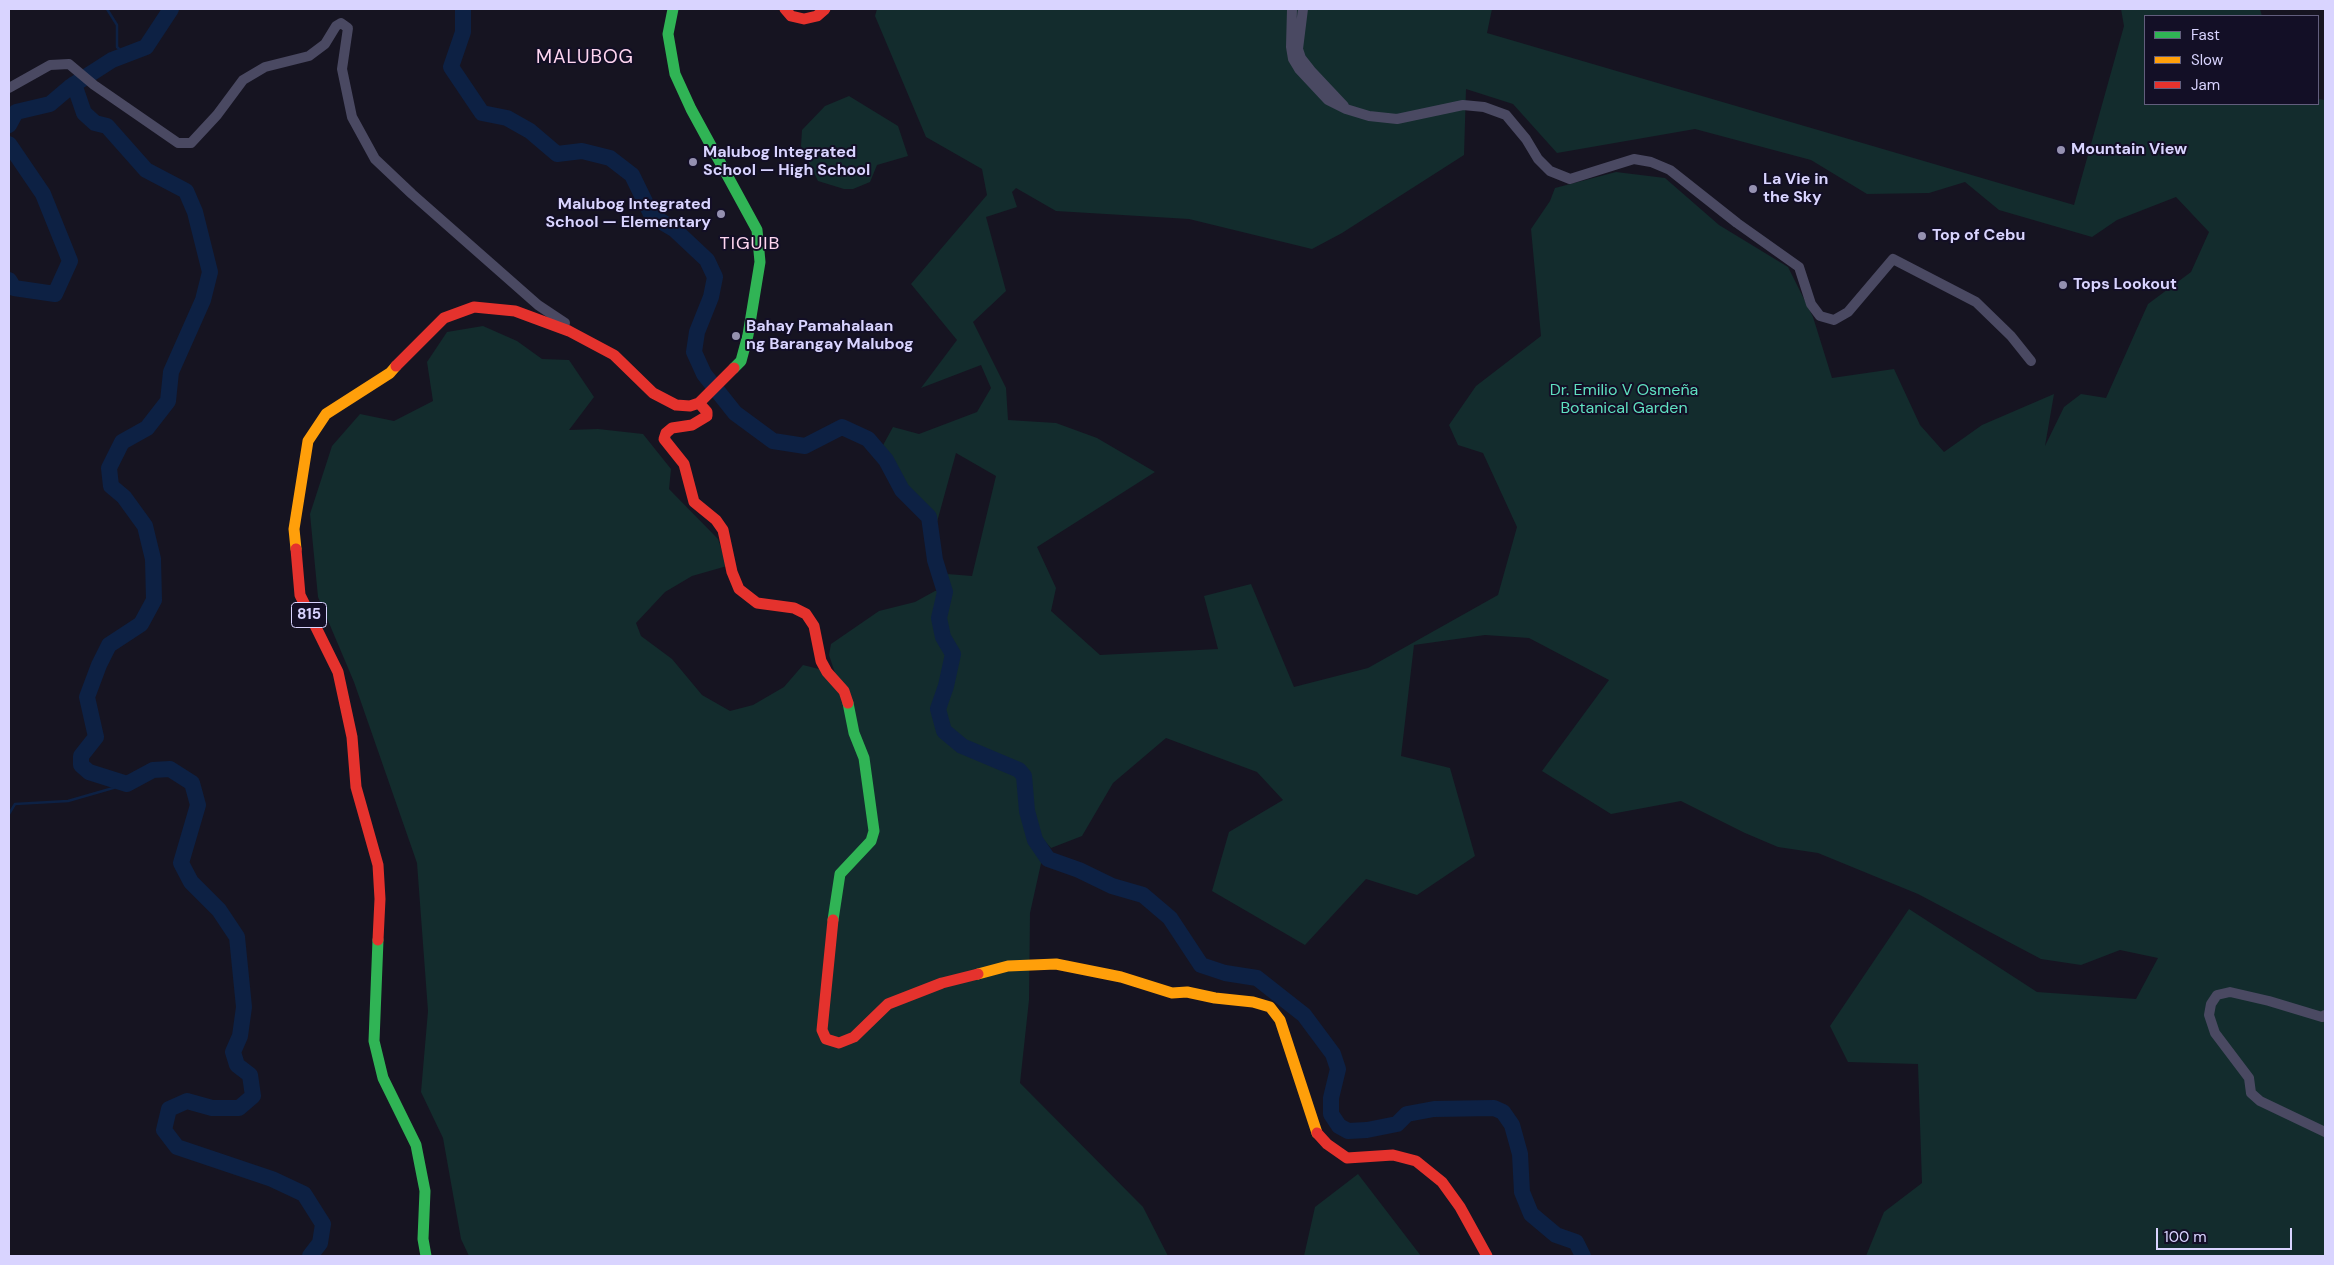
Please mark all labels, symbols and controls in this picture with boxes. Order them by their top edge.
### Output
legend [2144,15,2319,105]
text: Fast [2191,25,2220,45]
district label: MALUBOG [535,47,635,69]
text: Slow [2191,50,2223,70]
text: Jam [2191,75,2220,95]
place label: Mountain View [2071,140,2187,160]
place label: Malubog Integrated School — High School [703,143,870,181]
marker: Mountain View [2055,144,2067,156]
marker: Malubog Integrated School — High School [687,156,699,168]
place label: La Vie in the Sky [1763,170,1828,208]
marker: La Vie in the Sky [1747,183,1759,195]
place label: Malubog Integrated School — Elementary [545,195,711,233]
marker: Malubog Integrated School — Elementary [715,208,727,220]
place label: Top of Cebu [1932,226,2025,246]
marker: Top of Cebu [1916,230,1928,242]
district label: TIGUIB [719,233,781,255]
place label: Tops Lookout [2073,275,2177,295]
marker: Tops Lookout [2057,279,2069,291]
place label: Bahay Pamahalaan ng Barangay Malubog [746,317,914,355]
marker: Bahay Pamahalaan ng Barangay Malubog [730,330,742,342]
park label: Dr. Emilio V Osmeña Botanical Garden [1550,381,1698,419]
road number: 815 [292,602,326,628]
scale bar [2159,1218,2295,1250]
text: 100 m [2164,1227,2207,1247]

